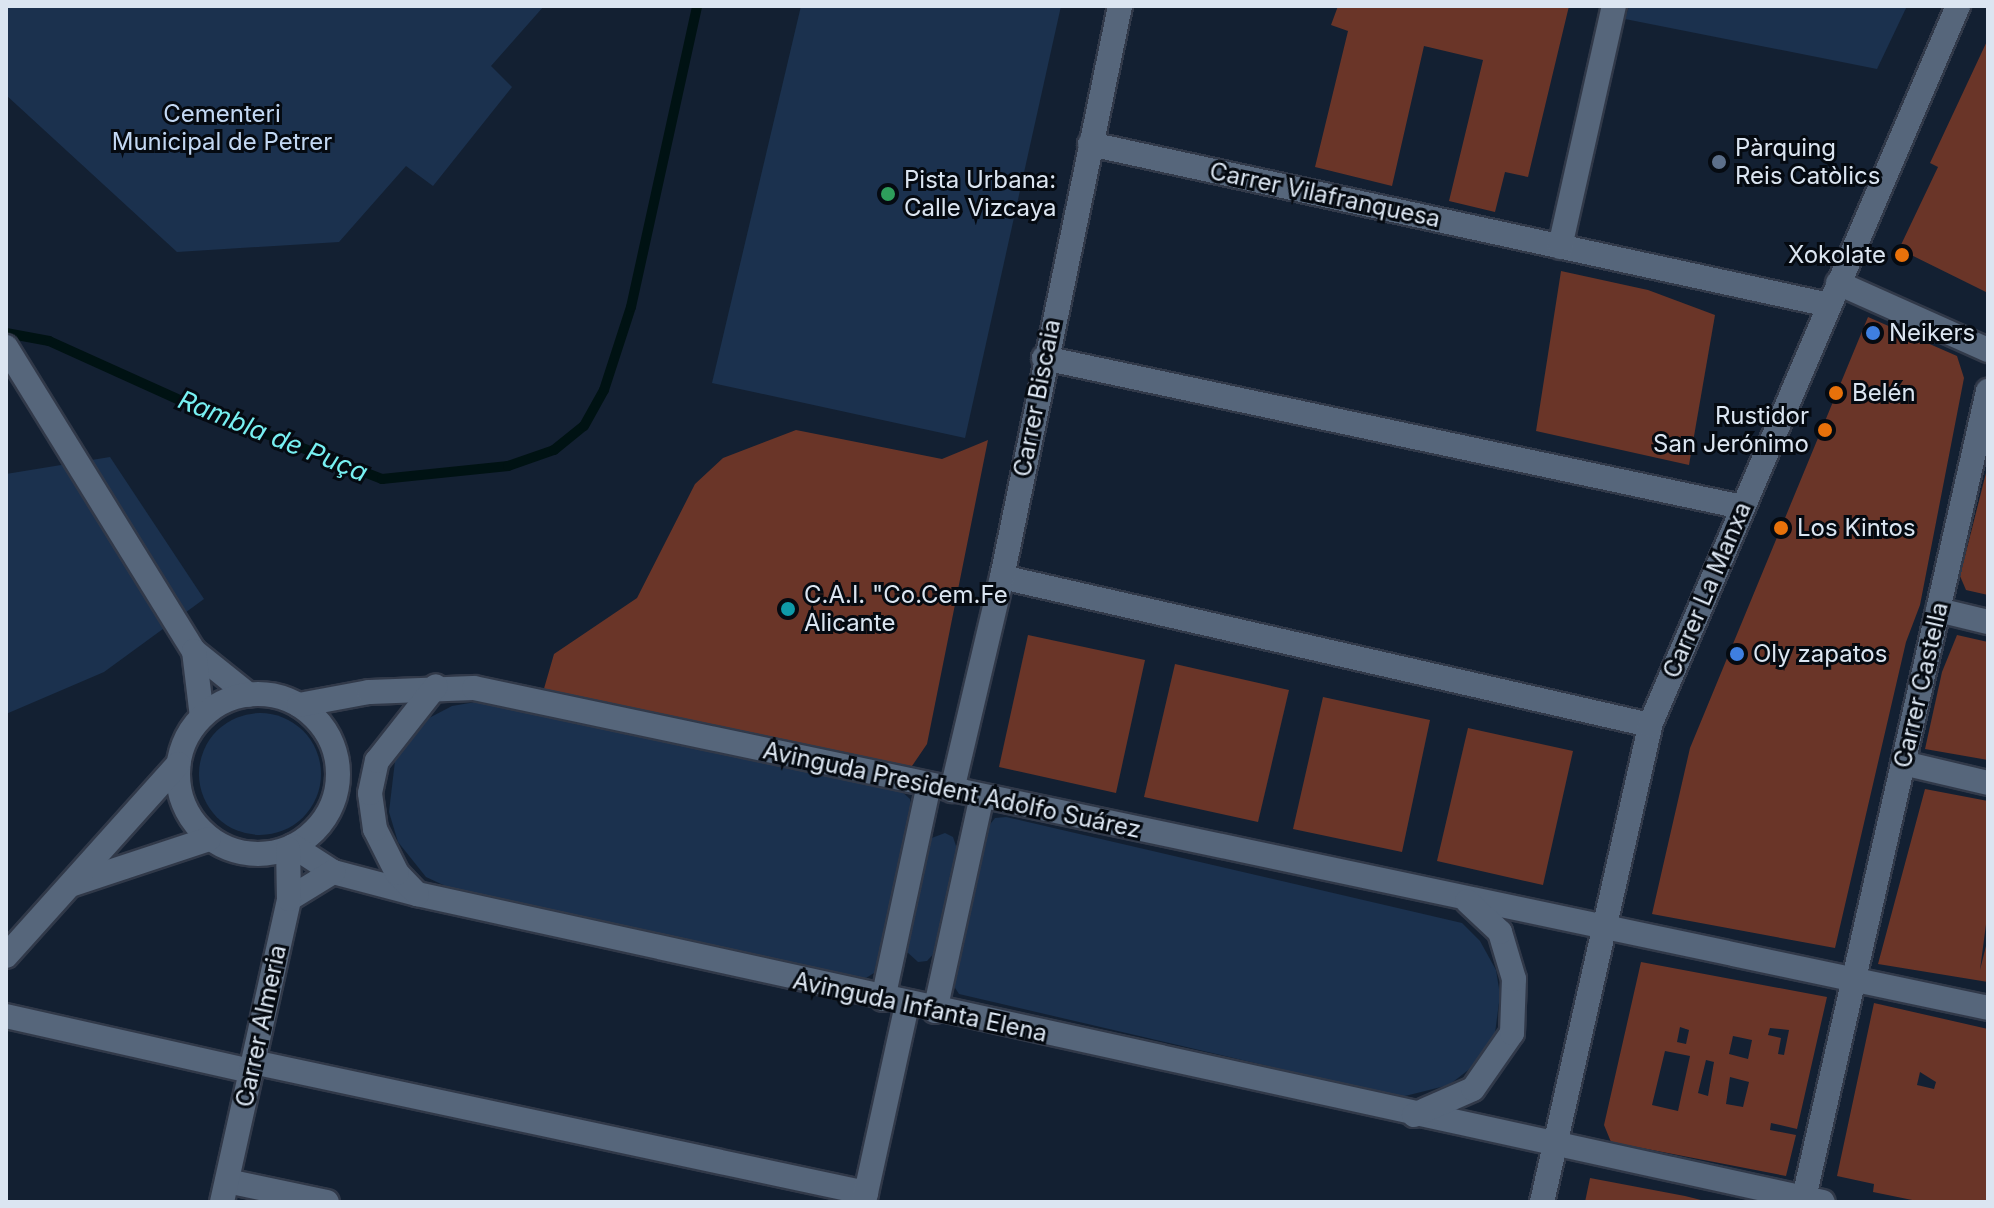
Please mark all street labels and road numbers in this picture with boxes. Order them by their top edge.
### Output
street label: Carrer Vilafranquesa [1207,156,1443,234]
street label: Carrer Biscaia [1008,317,1066,479]
street label: Carrer La Manxa [1657,498,1757,682]
street label: Carrer Castella [1888,599,1954,771]
street label: Avinguda President Adolfo Suárez [760,736,1144,844]
street label: Carrer Almeria [230,942,292,1110]
street label: Avinguda Infanta Elena [790,966,1050,1048]

